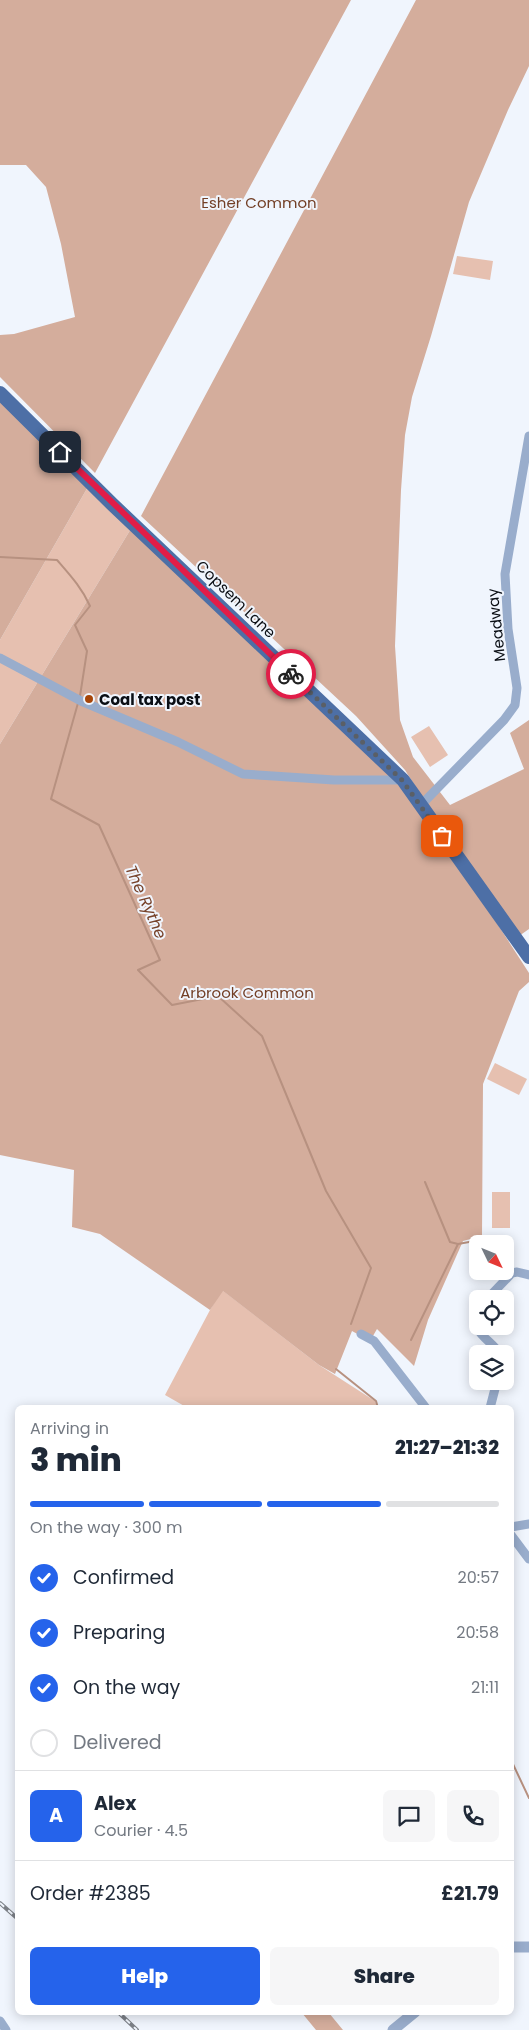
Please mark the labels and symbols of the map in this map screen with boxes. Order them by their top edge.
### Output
park label: Esher Common [201,192,317,213]
pin [39,431,81,473]
street label: Copsem Lane [192,556,280,642]
street label: Meadway [482,587,510,663]
courier [266,649,316,699]
place label: Coal tax post [99,689,200,710]
marker: Coal tax post [83,693,95,705]
pin [421,815,463,857]
water label: The Rythe [120,862,172,943]
park label: Arbrook Common [180,982,314,1003]
north arrow [469,1235,514,1280]

